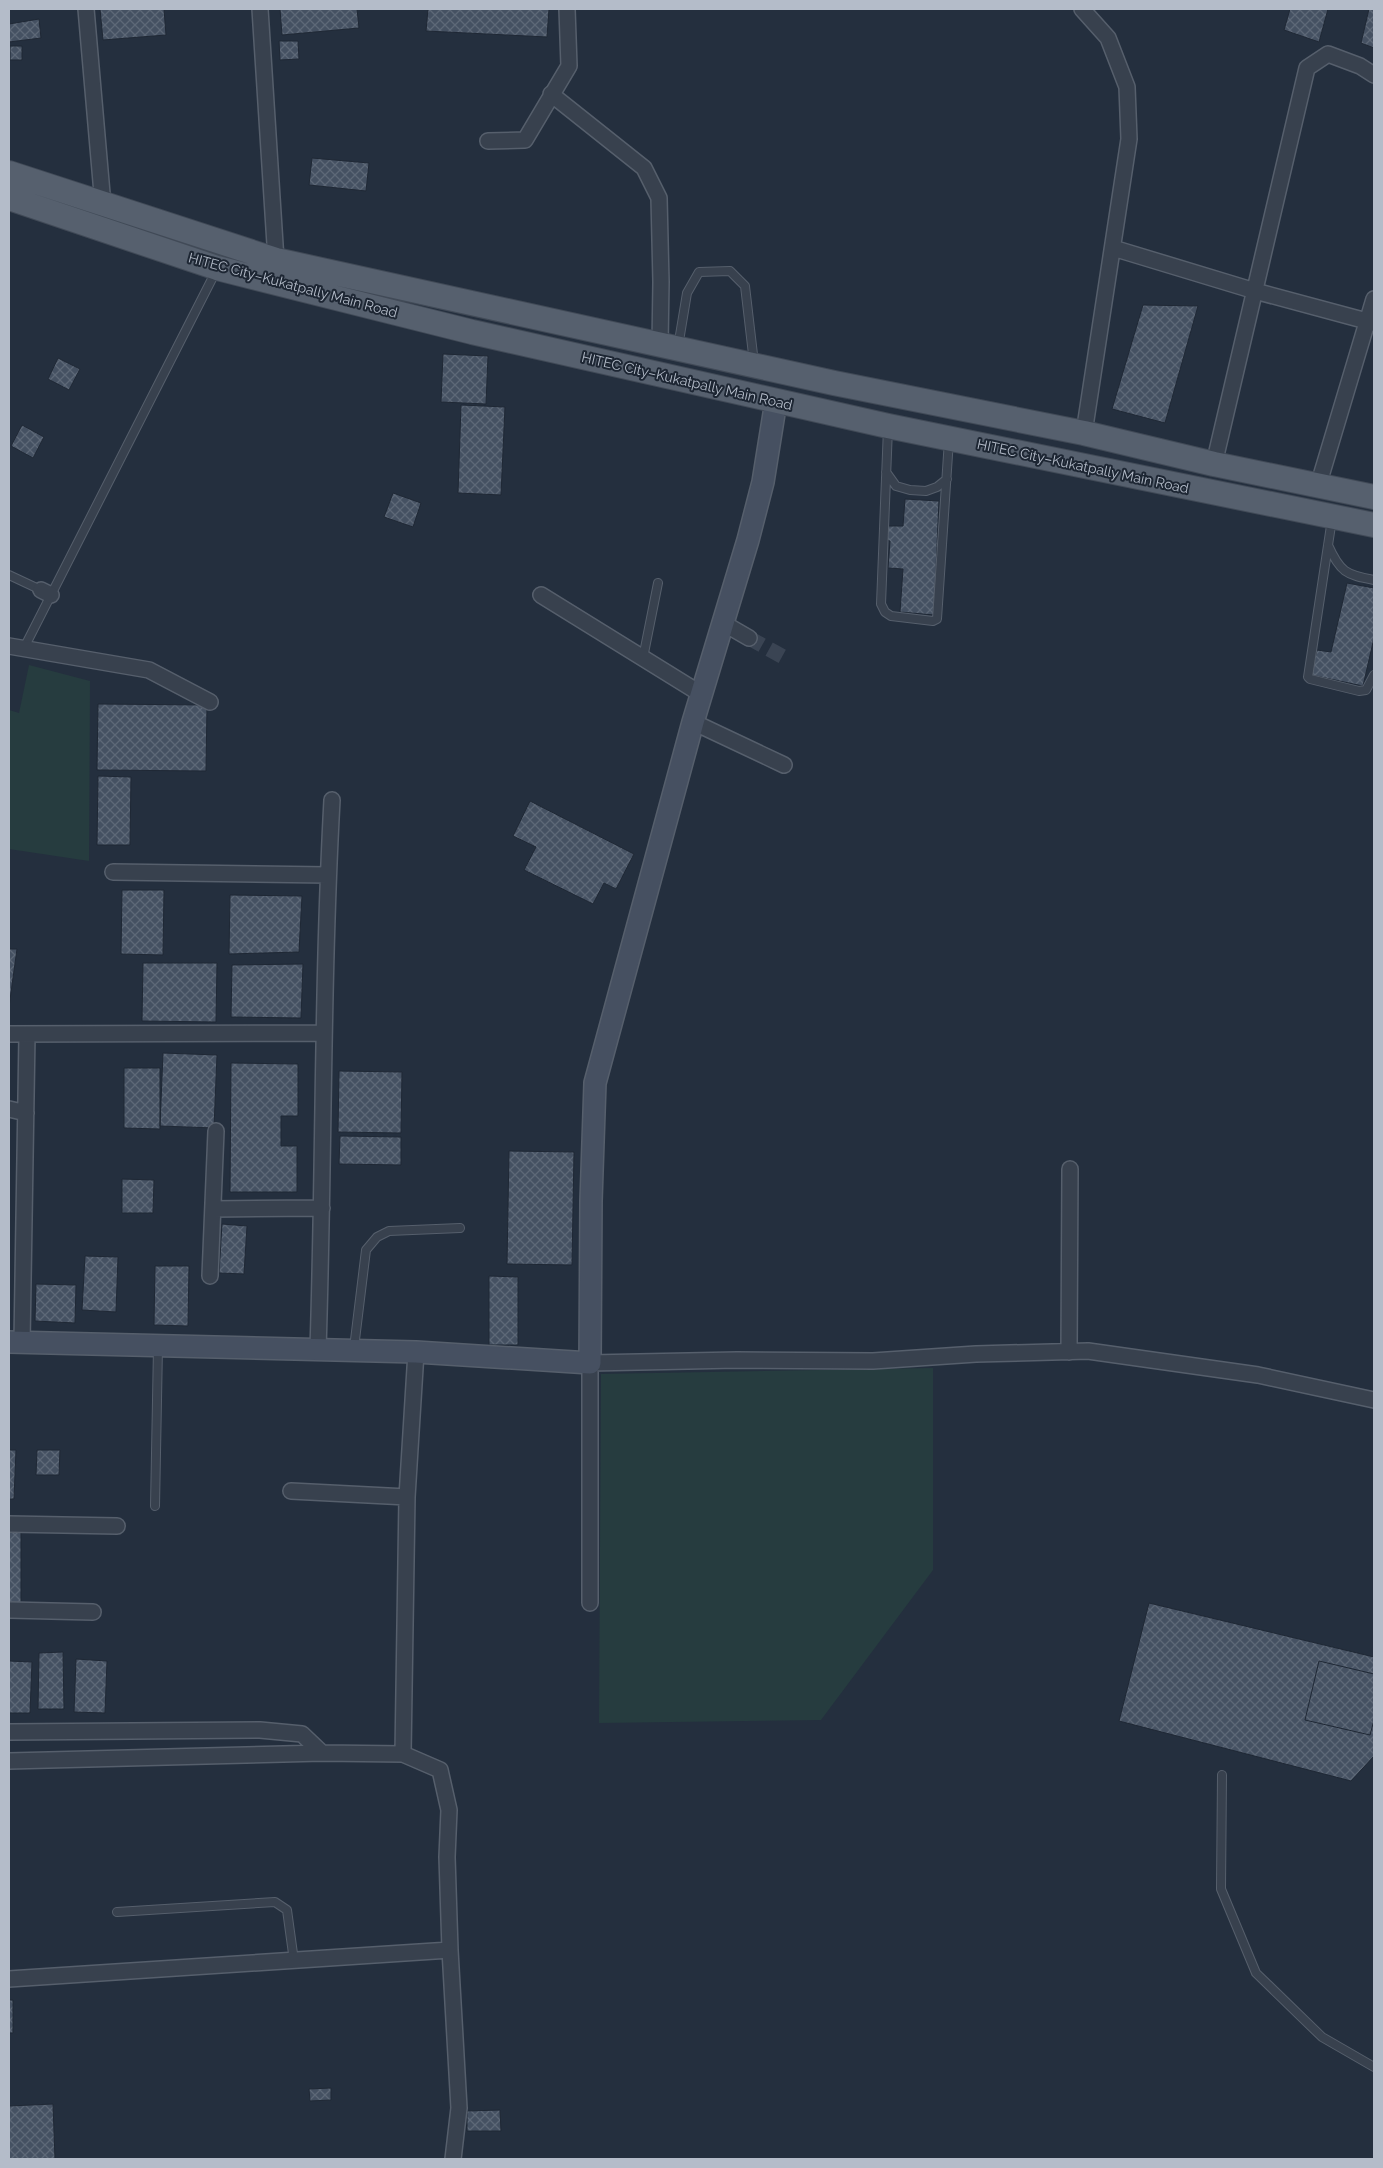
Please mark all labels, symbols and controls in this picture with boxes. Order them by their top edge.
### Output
street label: HITEC City–Kukatpally Main Road [187,249,399,321]
street label: HITEC City–Kukatpally Main Road [580,349,794,413]
street label: HITEC City–Kukatpally Main Road [976,436,1190,496]

